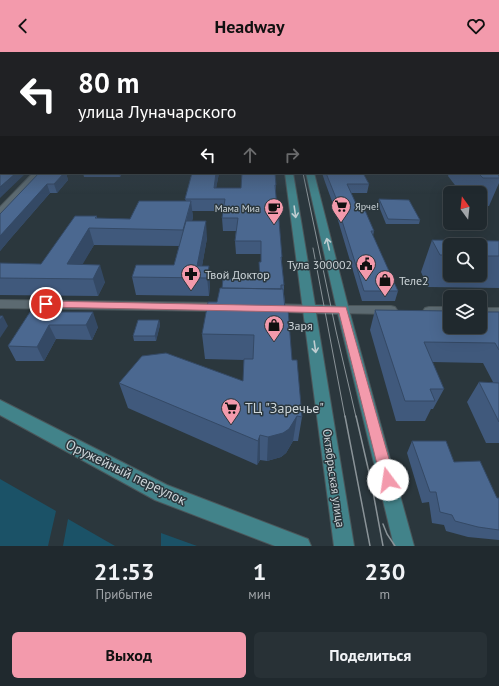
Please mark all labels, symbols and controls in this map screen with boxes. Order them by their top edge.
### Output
icon: back [12,15,34,37]
text: Headway [214,15,285,38]
icon: heart [465,15,487,37]
text: 80 m [78,64,139,101]
icon: left [12,68,64,120]
text: улица Луначарского [78,100,236,123]
icon: left [197,144,219,166]
icon: ahead [239,144,261,166]
icon: right [281,144,303,166]
north arrow [443,186,487,230]
map controls [443,186,487,334]
supermarket icon: Ярче! [330,195,352,223]
cafe icon: Мама Миа [263,197,285,225]
place label: Ярче! [355,200,379,213]
place label: Мама Миа [215,202,260,215]
one-way arrow [291,205,299,218]
one-way arrow [323,238,331,251]
button: search [443,238,487,282]
public building icon: Тула 300002 [355,253,377,281]
place label: Тула 300002 [287,257,352,272]
pharmacy icon: Твой Доктор [180,263,202,291]
place label: Твой Доктор [205,267,270,282]
shop icon: Теле2 [374,269,396,297]
place label: Теле2 [399,273,429,288]
pin [29,287,63,321]
button: layers [443,290,487,334]
icon: arrive [35,293,57,315]
shop icon: Заря [263,314,285,342]
place label: Заря [288,318,313,333]
one-way arrow [311,340,319,353]
supermarket icon: ТЦ "Заречье" [220,397,242,425]
place label: ТЦ "Заречье" [245,399,324,417]
street label: Октябрьская улица [320,428,348,528]
street label: Оружейный переулок [63,435,190,509]
position arrow [367,459,409,501]
text: 21:53 [94,556,155,587]
text: 1 [253,556,266,587]
text: 230 [364,556,405,587]
text: Прибытие [96,586,153,603]
text: мин [248,586,271,603]
text: m [380,586,390,603]
button: Выход [12,632,246,678]
button: Поделиться [254,632,487,678]

